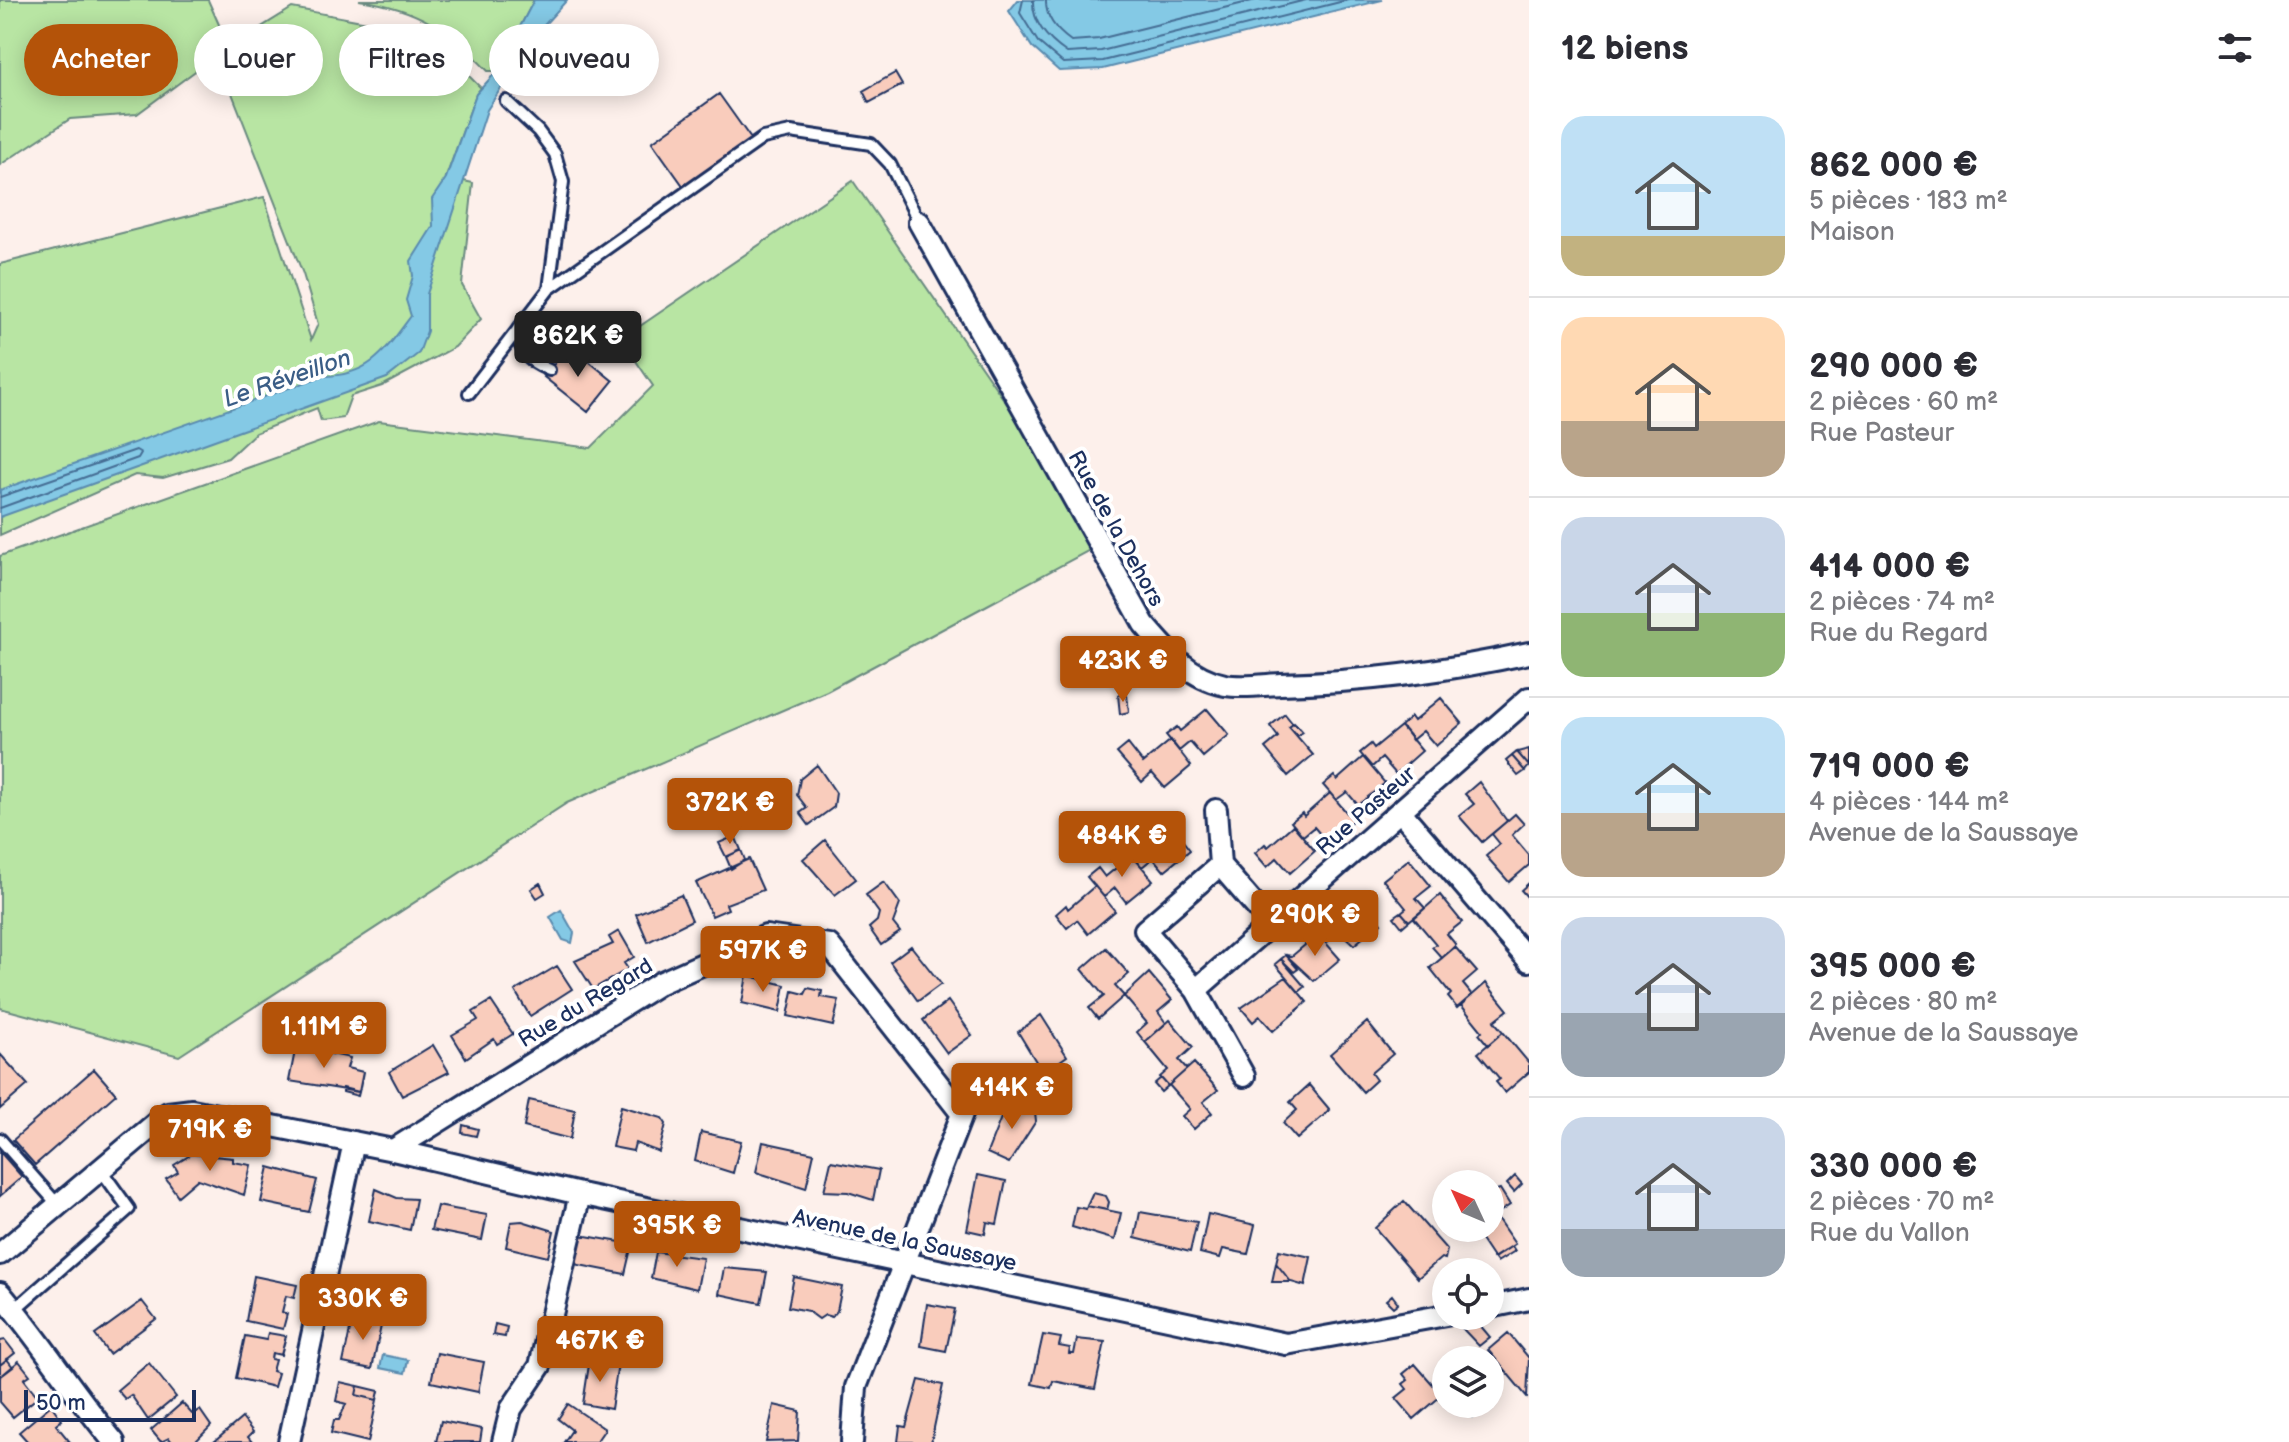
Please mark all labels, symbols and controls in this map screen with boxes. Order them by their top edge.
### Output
chip: Acheter [24,24,178,96]
chip: Louer [194,24,323,96]
chip: Filtres [339,24,473,96]
chip: Nouveau [489,24,659,96]
icon: filters [2213,26,2257,70]
text: 12 biens [1561,28,1688,69]
text: 862 000 € [1809,145,1978,186]
icon: home [1625,148,1721,244]
text: 5 pièces · 183 m² [1809,186,2008,217]
text: Maison [1809,217,1895,248]
pin: 862K € [513,311,643,379]
text: 862K € [532,321,624,352]
water label: Le Réveillon [220,343,355,414]
text: 290 000 € [1809,346,1978,387]
icon: home [1625,349,1721,445]
text: 2 pièces · 60 m² [1809,387,1998,418]
text: Rue Pasteur [1809,418,1954,449]
street label: Rue de la Dehors [1062,446,1170,611]
text: 414 000 € [1809,546,1970,587]
icon: home [1625,549,1721,645]
text: 2 pièces · 74 m² [1809,587,1995,618]
text: Rue du Regard [1809,618,1988,649]
pin: 423K € [1058,636,1188,704]
text: 423K € [1078,646,1168,677]
text: 719 000 € [1809,746,1970,787]
icon: home [1625,749,1721,845]
street label: Rue Pasteur [1311,760,1422,862]
pin: 372K € [665,778,795,846]
text: 4 pièces · 144 m² [1809,787,2009,818]
text: 372K € [685,788,775,819]
pin: 484K € [1057,811,1187,879]
text: Avenue de la Saussaye [1809,818,2078,849]
text: 484K € [1077,821,1167,852]
pin: 290K € [1250,890,1380,958]
text: 290K € [1269,900,1361,931]
pin: 597K € [698,926,828,994]
text: 597K € [719,936,807,967]
text: 395 000 € [1809,946,1976,987]
icon: home [1625,949,1721,1045]
street label: Rue du Regard [514,953,658,1054]
text: 2 pièces · 80 m² [1809,987,1997,1018]
pin: 1.11M € [250,1002,398,1070]
text: 1.11M € [280,1012,368,1043]
text: Avenue de la Saussaye [1809,1018,2078,1049]
pin: 414K € [947,1063,1077,1131]
text: 414K € [969,1073,1055,1104]
pin: 719K € [145,1105,275,1173]
text: 719K € [168,1115,252,1146]
text: 330 000 € [1809,1146,1977,1187]
icon: home [1625,1149,1721,1245]
north arrow [1432,1170,1504,1242]
map controls [1432,1170,1504,1418]
text: 2 pièces · 70 m² [1809,1187,1994,1218]
pin: 395K € [612,1201,742,1269]
street label: Avenue de la Saussaye [790,1204,1019,1277]
text: 395K € [632,1211,722,1242]
text: Rue du Vallon [1809,1218,1970,1249]
button: locate [1432,1258,1504,1330]
pin: 330K € [298,1274,428,1342]
text: 330K € [318,1284,408,1315]
pin: 467K € [535,1316,665,1384]
text: 467K € [555,1326,645,1357]
button: layers [1432,1346,1504,1418]
scale bar [24,1386,196,1422]
text: 50 m [36,1390,86,1417]

